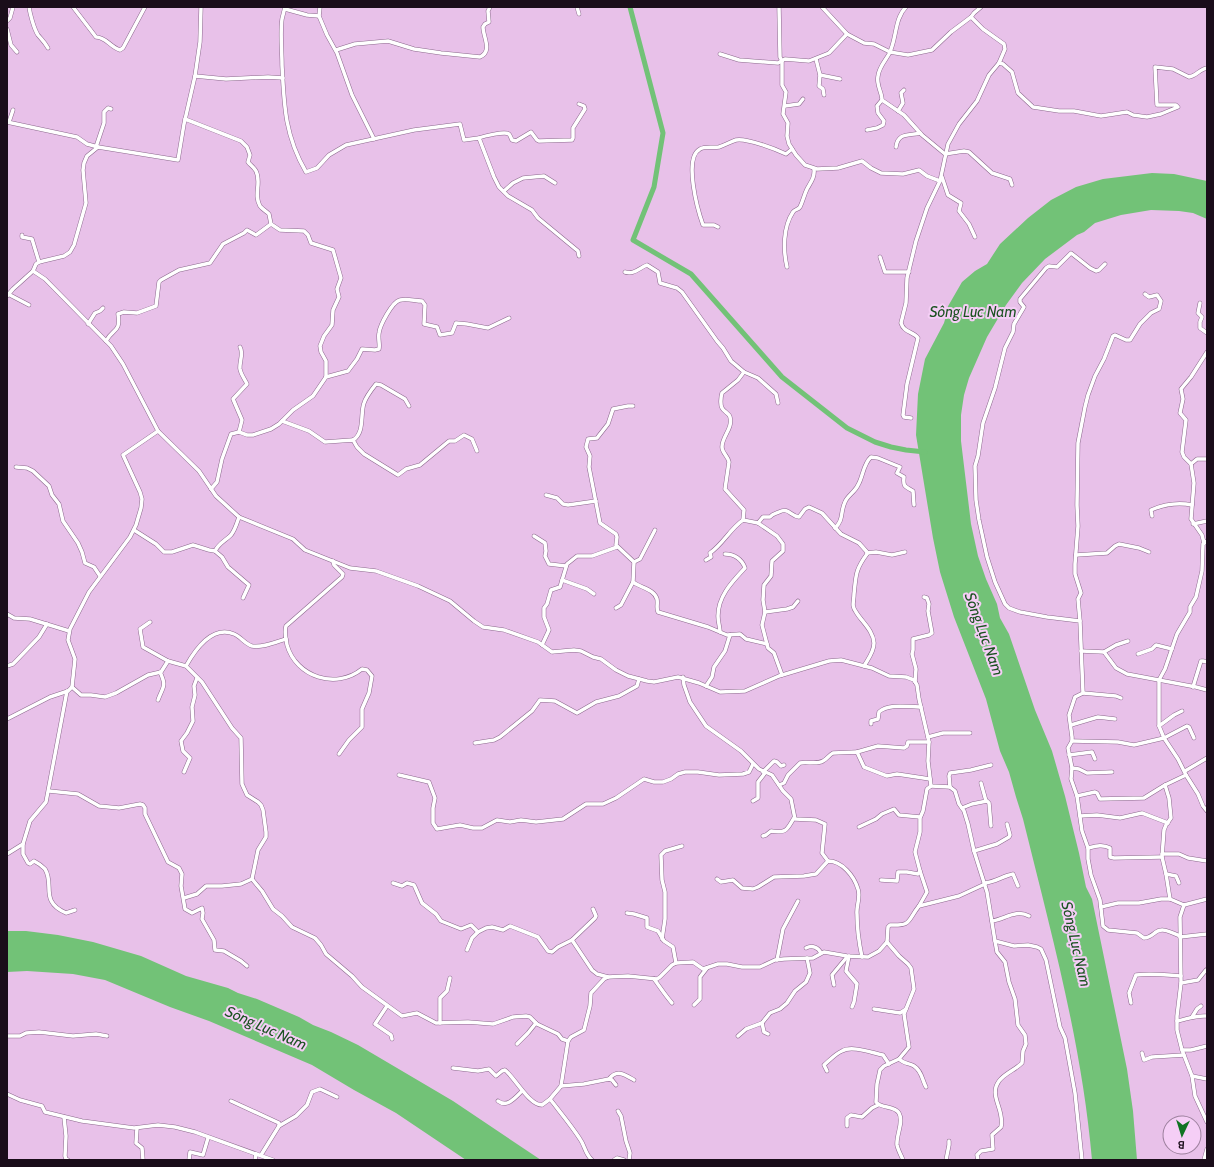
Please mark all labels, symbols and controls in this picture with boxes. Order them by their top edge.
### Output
water label: Sông Lục Nam [930,303,1016,321]
water label: Sông Lục Nam [961,590,1007,678]
water label: Sông Lục Nam [1057,900,1095,988]
water label: Sông Lục Nam [223,1002,309,1054]
north arrow [1162,1115,1202,1155]
text: B [1177,1138,1185,1152]

